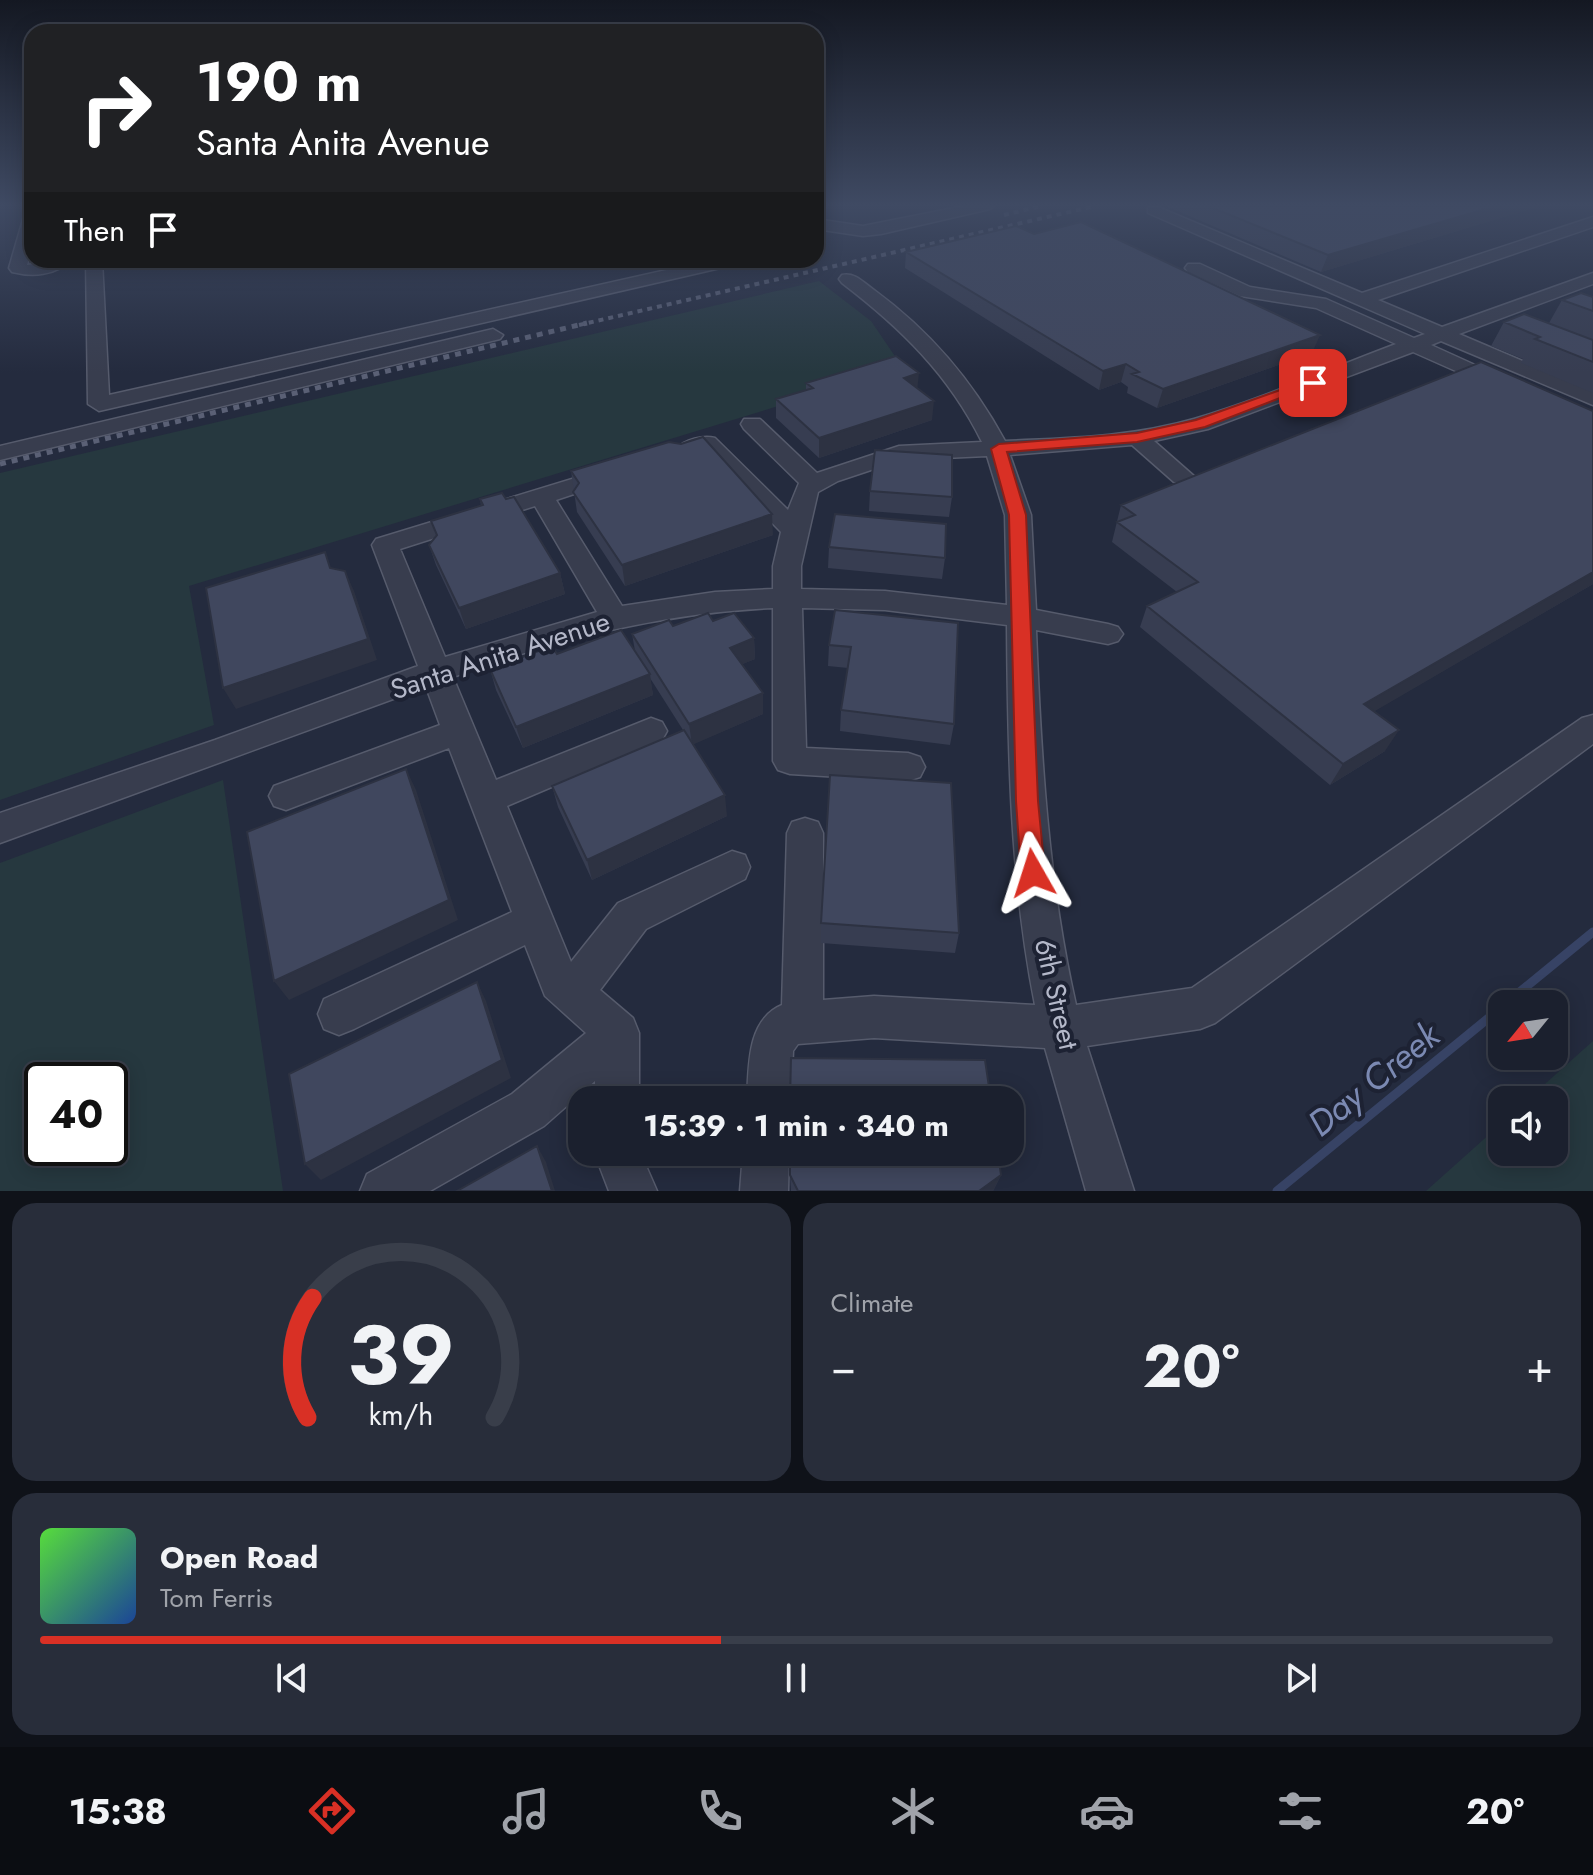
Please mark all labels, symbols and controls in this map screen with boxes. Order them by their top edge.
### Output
text: 190 m [196,41,362,122]
icon: right [64,56,168,160]
text: Santa Anita Avenue [196,116,490,168]
icon: arrive [141,208,185,252]
text: Then [64,209,125,252]
pin [1279,349,1347,417]
icon: arrive [1291,361,1335,405]
street label: Santa Anita Avenue [385,601,615,710]
position arrow [991,831,1075,915]
street label: 6th Street [1024,935,1089,1054]
north arrow [1488,990,1568,1070]
map controls [1488,990,1568,1166]
water label: Day Creek [1296,1009,1451,1148]
speed limit sign: 40 [24,1062,128,1166]
button: sound [1488,1086,1568,1166]
text: 15:39 · 1 min · 340 m [643,1104,949,1147]
text: Climate [831,1284,913,1322]
text: 39 [348,1295,455,1415]
text: 20° [1143,1323,1240,1410]
text: − [831,1335,856,1399]
text: + [1526,1335,1553,1399]
text: km/h [369,1394,434,1436]
text: Open Road [160,1536,318,1579]
text: Tom Ferris [160,1579,272,1617]
icon: previous [270,1656,314,1700]
icon: pause [774,1656,818,1700]
icon: next [1279,1656,1323,1700]
icon: directions [304,1783,360,1839]
icon: music [498,1783,554,1839]
icon: phone [692,1783,748,1839]
icon: climate [885,1783,941,1839]
icon: car [1079,1783,1135,1839]
icon: filters [1272,1783,1328,1839]
text: 15:38 [69,1785,167,1837]
text: 20° [1466,1785,1524,1837]

